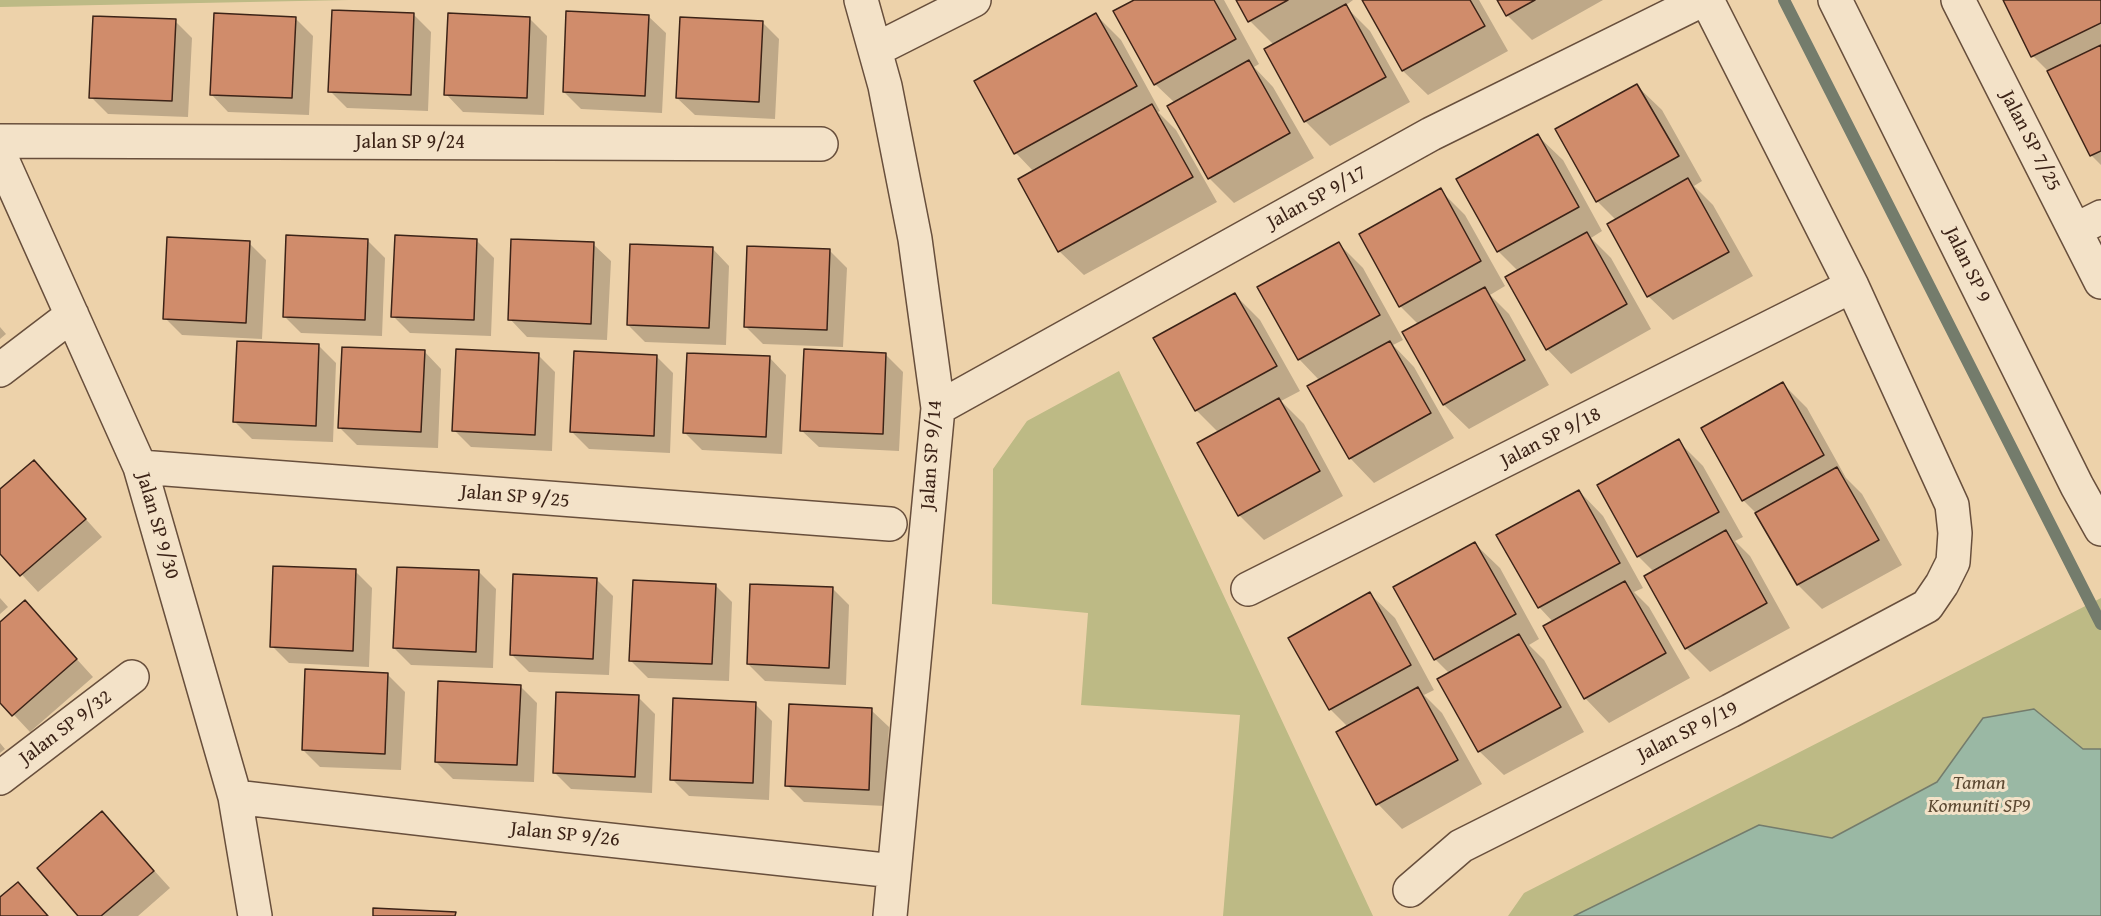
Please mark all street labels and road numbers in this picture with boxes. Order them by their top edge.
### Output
street label: Jalan SP 7/25 [1994,87,2066,195]
street label: Jalan SP 9/24 [355,131,465,155]
street label: Jalan SP 9/17 [1263,161,1371,235]
street label: Jalan SP 9 [1938,223,1996,307]
street label: Jalan SP 9/14 [916,399,948,511]
street label: Jalan SP 9/18 [1497,402,1605,474]
street label: Jalan SP 9/30 [130,470,184,582]
street label: Jalan SP 9/25 [459,480,571,514]
street label: Jalan SP 9/32 [15,685,117,771]
street label: Jalan SP 9/19 [1634,696,1742,768]
street label: Jalan SP 9/26 [509,817,621,853]

